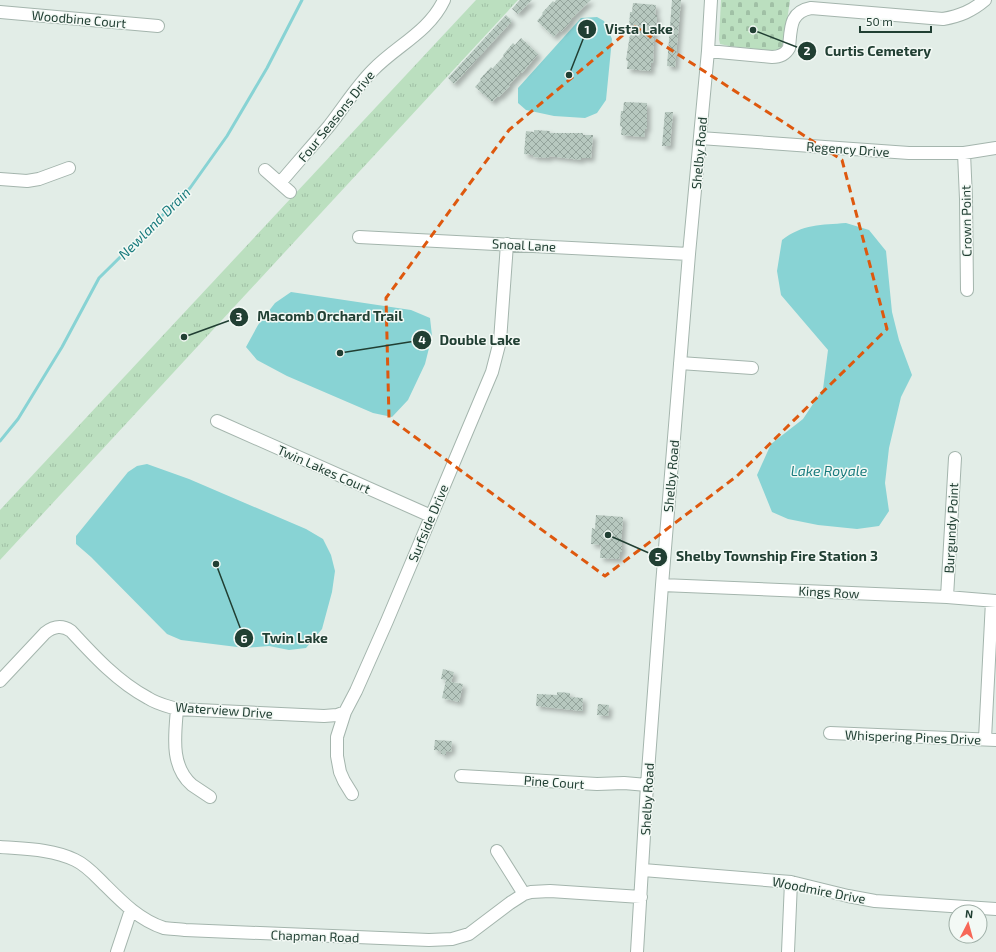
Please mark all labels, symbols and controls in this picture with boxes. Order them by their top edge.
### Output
street label: Woodbine Court [31,7,127,31]
scale bar [860,8,931,34]
text: 50 m [866,14,893,28]
callout: Vista Lake [577,16,681,42]
text: Vista Lake [605,20,673,37]
text: 1 [584,22,590,36]
callout: Curtis Cemetery [797,38,940,64]
text: Curtis Cemetery [825,42,931,59]
text: 2 [804,43,811,57]
street label: Four Seasons Drive [294,67,378,165]
street label: Shelby Road [688,116,710,190]
street label: Regency Drive [806,138,890,160]
water label: Newland Drain [114,183,194,263]
street label: Crown Point [957,185,975,257]
street label: Snoal Lane [492,235,556,255]
callout: Macomb Orchard Trail [229,304,411,330]
text: Macomb Orchard Trail [257,307,403,324]
text: 3 [236,309,243,323]
callout: Double Lake [412,327,529,353]
text: Double Lake [440,331,521,348]
text: 4 [418,332,426,346]
street label: Shelby Road [660,439,682,513]
street label: Twin Lakes Court [275,441,373,497]
water label: Lake Royale [791,462,868,479]
street label: Surfside Drive [404,482,452,564]
street label: Burgundy Point [941,482,961,574]
callout: Shelby Township Fire Station 3 [648,544,887,570]
text: Shelby Township Fire Station 3 [676,547,878,564]
text: 5 [655,549,662,563]
street label: Kings Row [798,582,860,602]
callout: Twin Lake [234,625,335,651]
text: Twin Lake [262,629,328,646]
text: 6 [240,631,248,645]
street label: Waterview Drive [175,699,273,721]
street label: Whispering Pines Drive [845,727,981,747]
street label: Shelby Road [637,762,657,836]
street label: Pine Court [523,772,585,792]
street label: Woodmire Drive [771,873,867,907]
north arrow [948,904,988,944]
text: N [964,907,974,920]
street label: Chapman Road [270,926,360,946]

